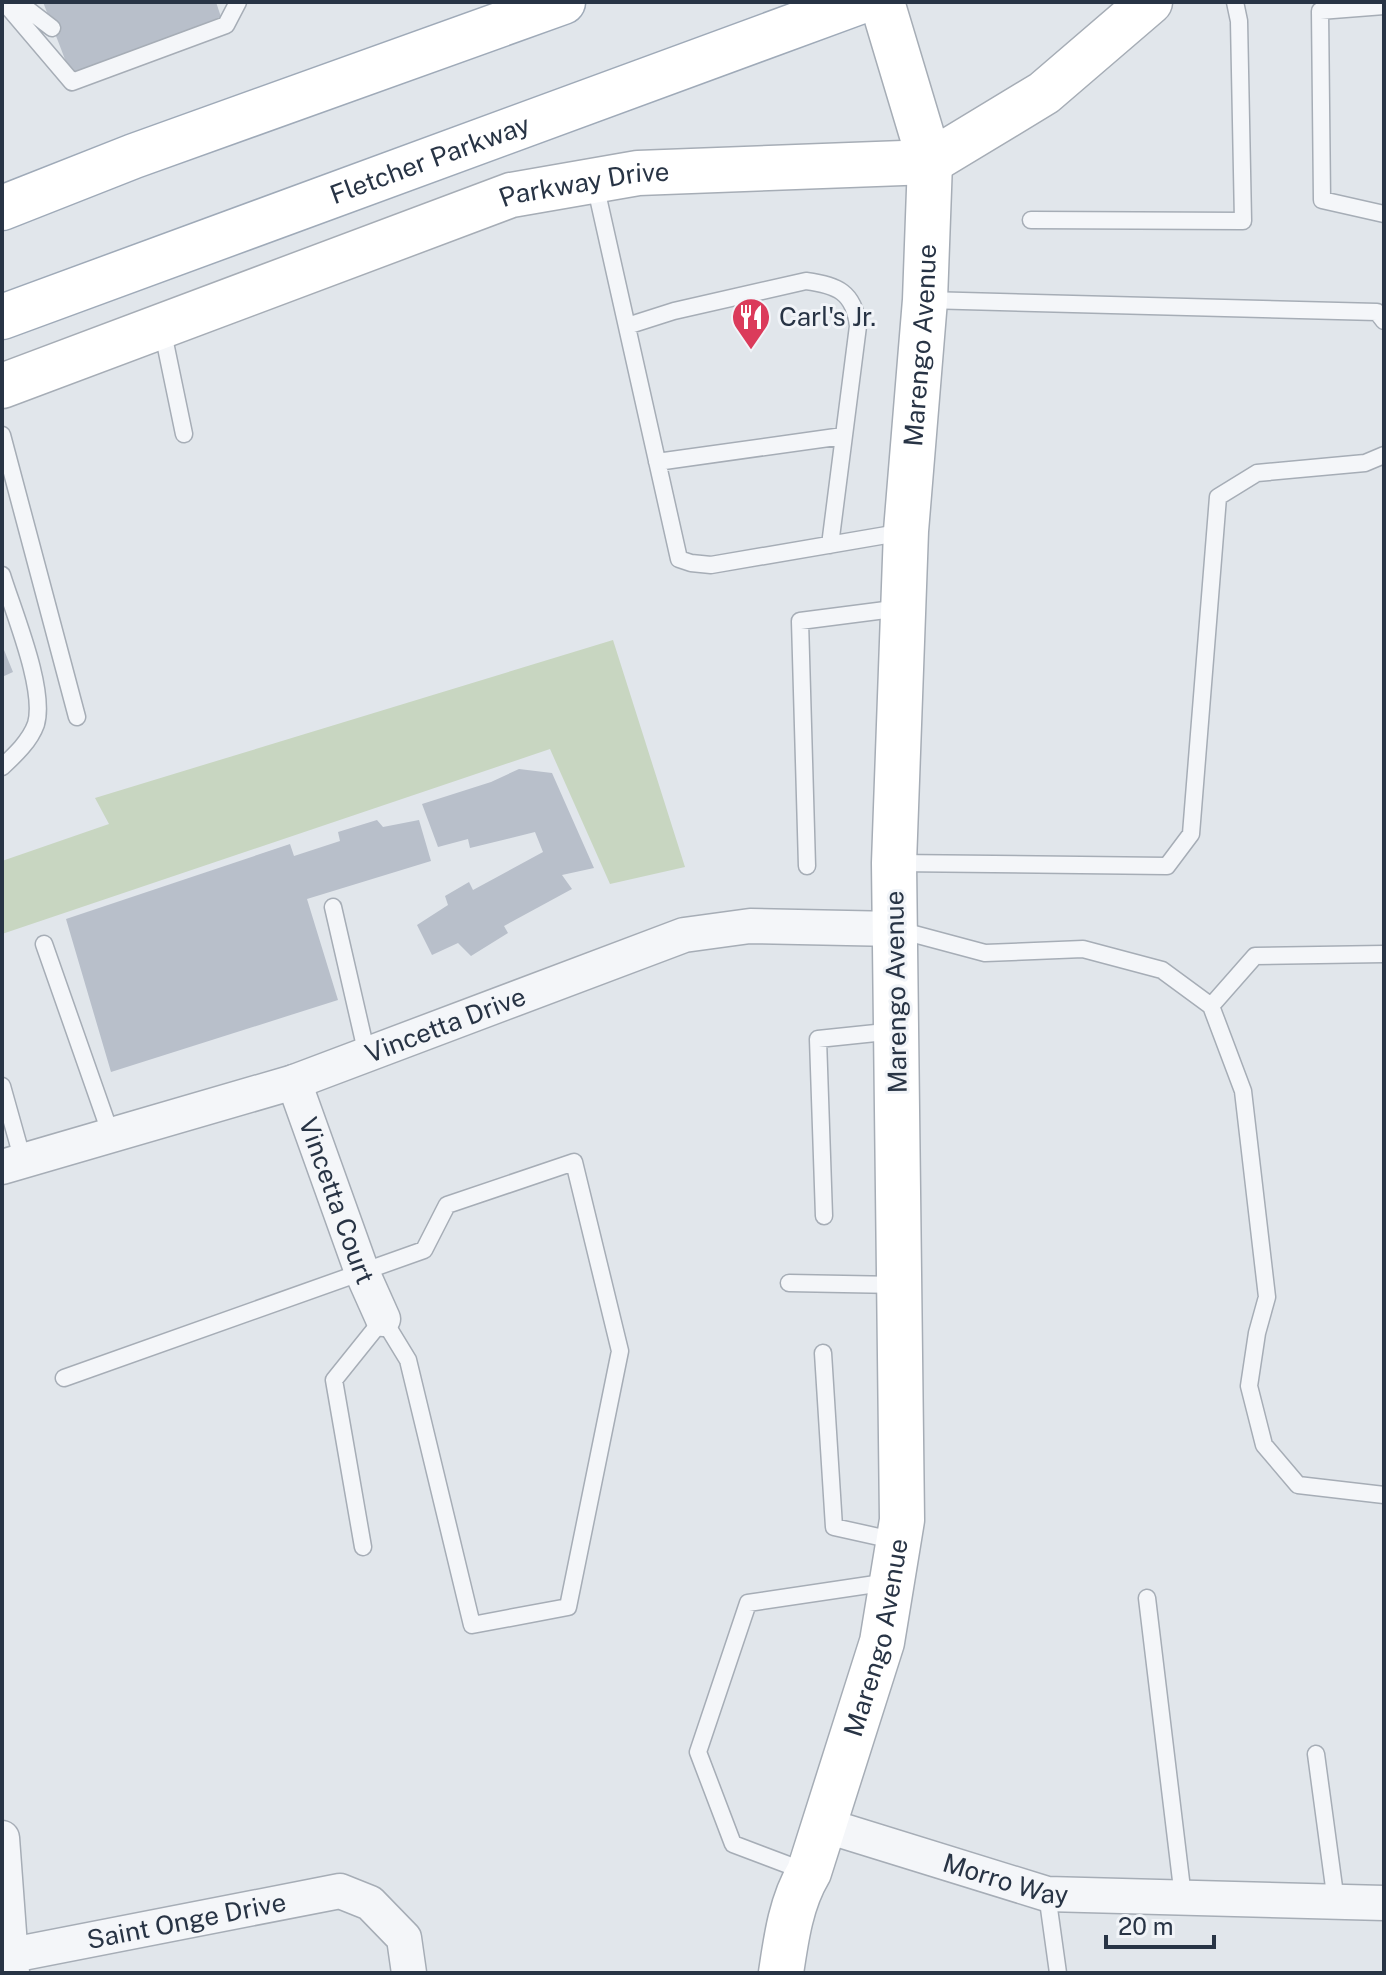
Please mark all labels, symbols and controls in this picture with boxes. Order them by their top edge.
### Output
street label: Fletcher Parkway [326,108,534,210]
street label: Parkway Drive [494,156,670,213]
street label: Marengo Avenue [897,243,942,448]
restaurant icon: Carl's Jr. [730,296,772,351]
place label: Carl's Jr. [779,301,876,332]
street label: Marengo Avenue [878,890,913,1094]
street label: Vincetta Drive [361,980,530,1069]
street label: Vincetta Court [293,1113,381,1289]
street label: Marengo Avenue [837,1536,914,1740]
street label: Morro Way [939,1847,1069,1910]
street label: Saint Onge Drive [84,1886,289,1955]
scale bar [1106,1899,1214,1949]
text: 20 m [1118,1912,1174,1940]

